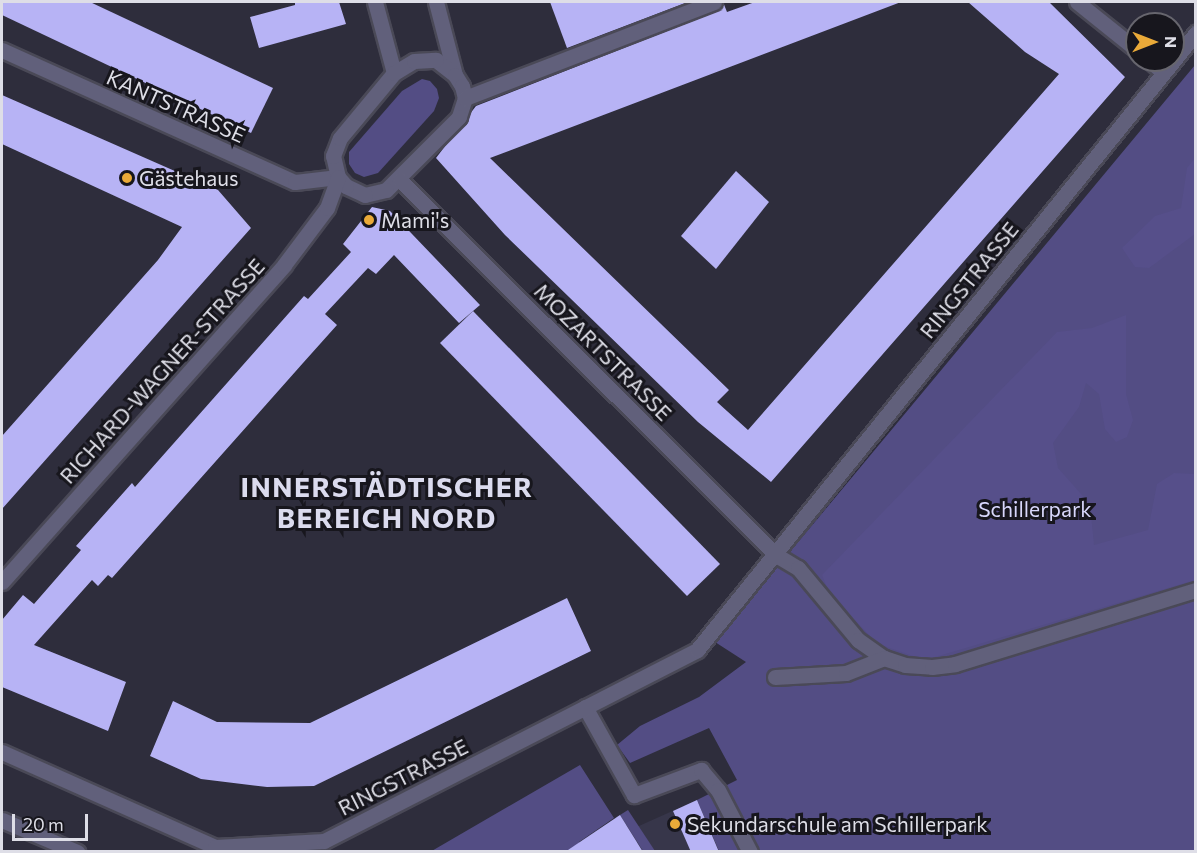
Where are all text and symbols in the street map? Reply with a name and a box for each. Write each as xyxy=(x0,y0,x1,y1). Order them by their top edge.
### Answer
north arrow xyxy=(1125,12,1185,72)
text: N xyxy=(1162,36,1181,48)
street label: KANTSTRASSE xyxy=(103,64,249,148)
place label: Gästehaus xyxy=(139,165,239,191)
marker: Gästehaus xyxy=(120,171,134,185)
place label: Mami's xyxy=(381,207,449,233)
marker: Mami's xyxy=(362,213,376,227)
street label: RINGSTRASSE xyxy=(914,217,1024,343)
street label: RICHARD-WAGNER-STRASSE xyxy=(54,254,270,488)
street label: MOZARTSTRASSE xyxy=(529,278,677,426)
district label: INNERSTÄDTISCHER BEREICH NORD xyxy=(241,470,533,533)
park label: Schillerpark xyxy=(978,496,1092,522)
street label: RINGSTRASSE xyxy=(334,733,472,821)
scale bar xyxy=(15,802,92,840)
place label: Sekundarschule am Schillerpark xyxy=(687,811,988,837)
text: 20 m xyxy=(23,813,64,835)
marker: Sekundarschule am Schillerpark xyxy=(668,817,682,831)

